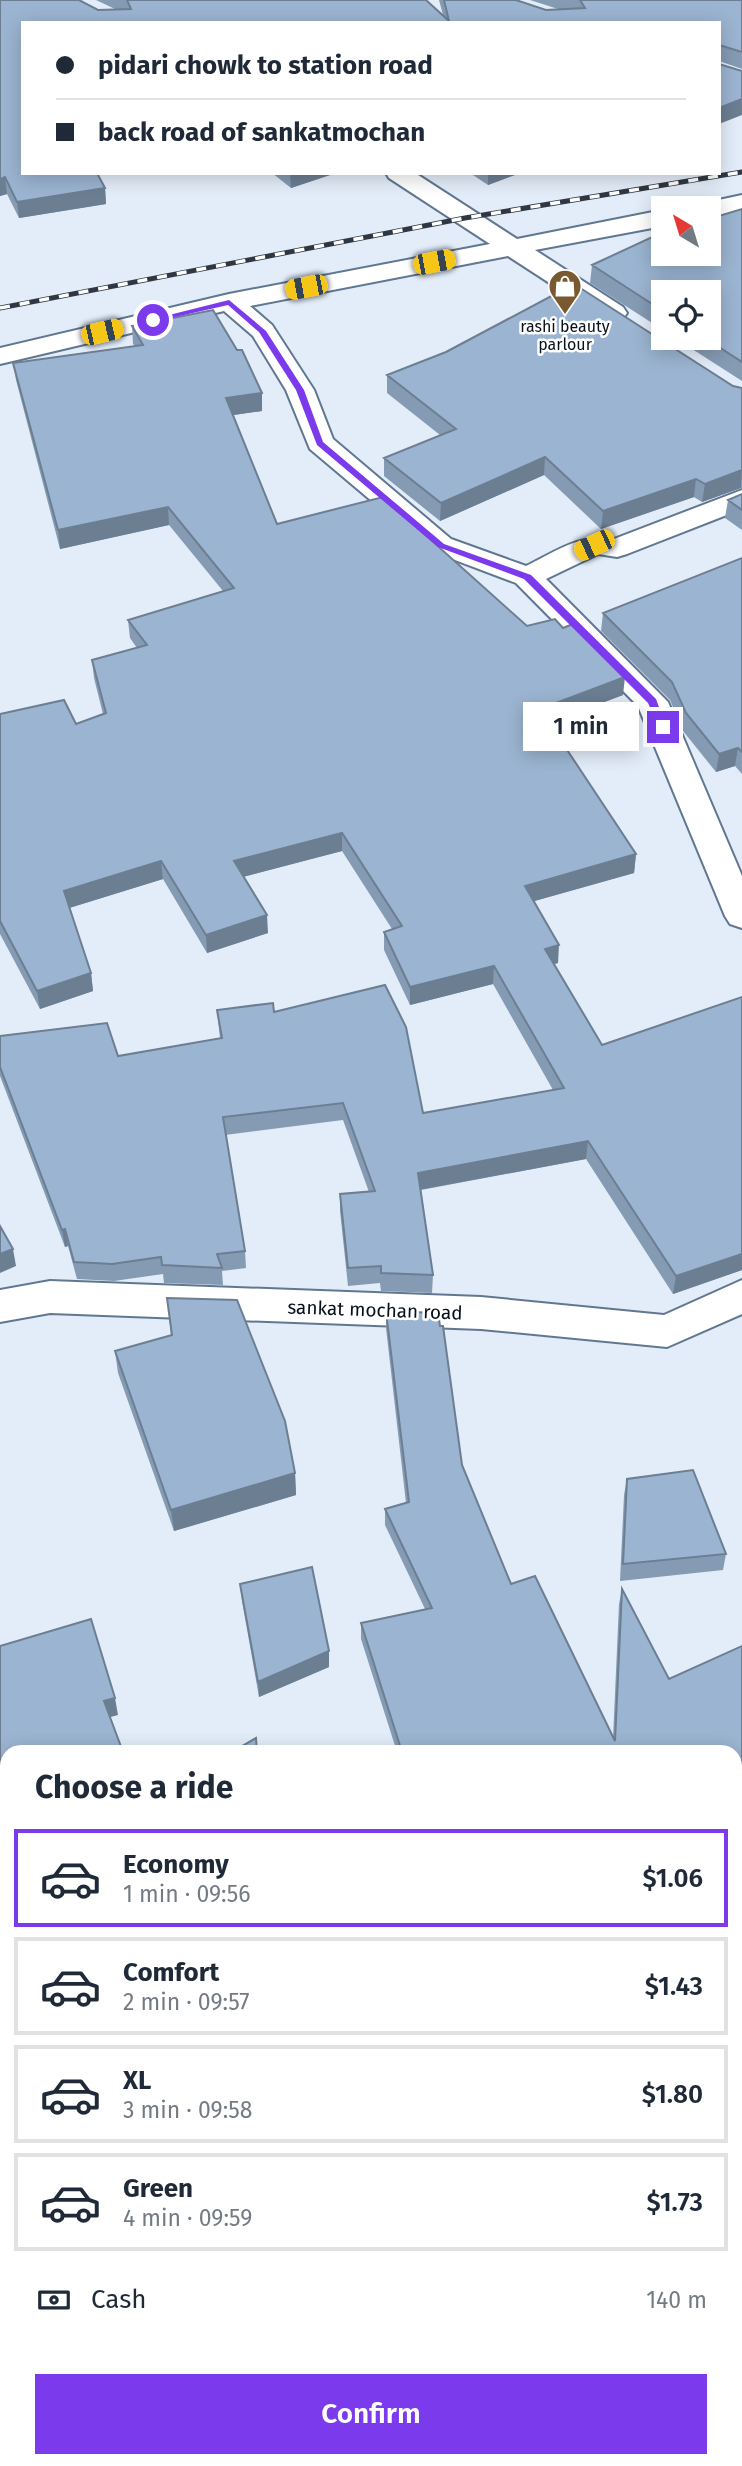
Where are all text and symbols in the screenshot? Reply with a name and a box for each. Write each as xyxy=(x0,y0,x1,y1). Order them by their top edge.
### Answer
text: pidari chowk to station road xyxy=(98,50,433,81)
text: back road of sankatmochan xyxy=(98,117,425,148)
north arrow xyxy=(651,196,721,266)
map controls xyxy=(651,196,721,350)
car xyxy=(412,248,457,276)
shop icon: rashi beauty parlour xyxy=(546,267,584,316)
car xyxy=(284,273,329,301)
button: locate xyxy=(651,280,721,350)
route start xyxy=(137,304,169,336)
car xyxy=(80,317,125,347)
place label: rashi beauty parlour xyxy=(520,317,610,354)
car xyxy=(571,527,618,563)
callout: 1 min xyxy=(523,702,638,752)
route end xyxy=(647,711,679,743)
text: 1 min xyxy=(553,712,609,740)
street label: sankat mochan road xyxy=(287,1295,463,1325)
text: Choose a ride xyxy=(35,1768,233,1806)
icon: car xyxy=(39,1847,102,1910)
text: Economy xyxy=(123,1849,229,1880)
text: $1.06 xyxy=(642,1863,703,1894)
text: 1 min · 09:56 xyxy=(123,1880,251,1908)
icon: car xyxy=(39,1955,102,2018)
text: Comfort xyxy=(123,1957,219,1988)
text: $1.43 xyxy=(645,1971,703,2002)
text: 2 min · 09:57 xyxy=(123,1988,249,2016)
icon: car xyxy=(39,2063,102,2126)
text: XL xyxy=(123,2065,151,2096)
text: $1.80 xyxy=(642,2079,703,2110)
text: 3 min · 09:58 xyxy=(123,2096,252,2124)
icon: car xyxy=(39,2171,102,2234)
text: Green xyxy=(123,2173,193,2204)
text: $1.73 xyxy=(646,2187,703,2218)
text: 4 min · 09:59 xyxy=(123,2204,252,2232)
icon: cash xyxy=(35,2281,73,2319)
text: Cash xyxy=(91,2284,147,2315)
text: 140 m xyxy=(646,2286,707,2314)
button: Confirm xyxy=(35,2374,707,2454)

